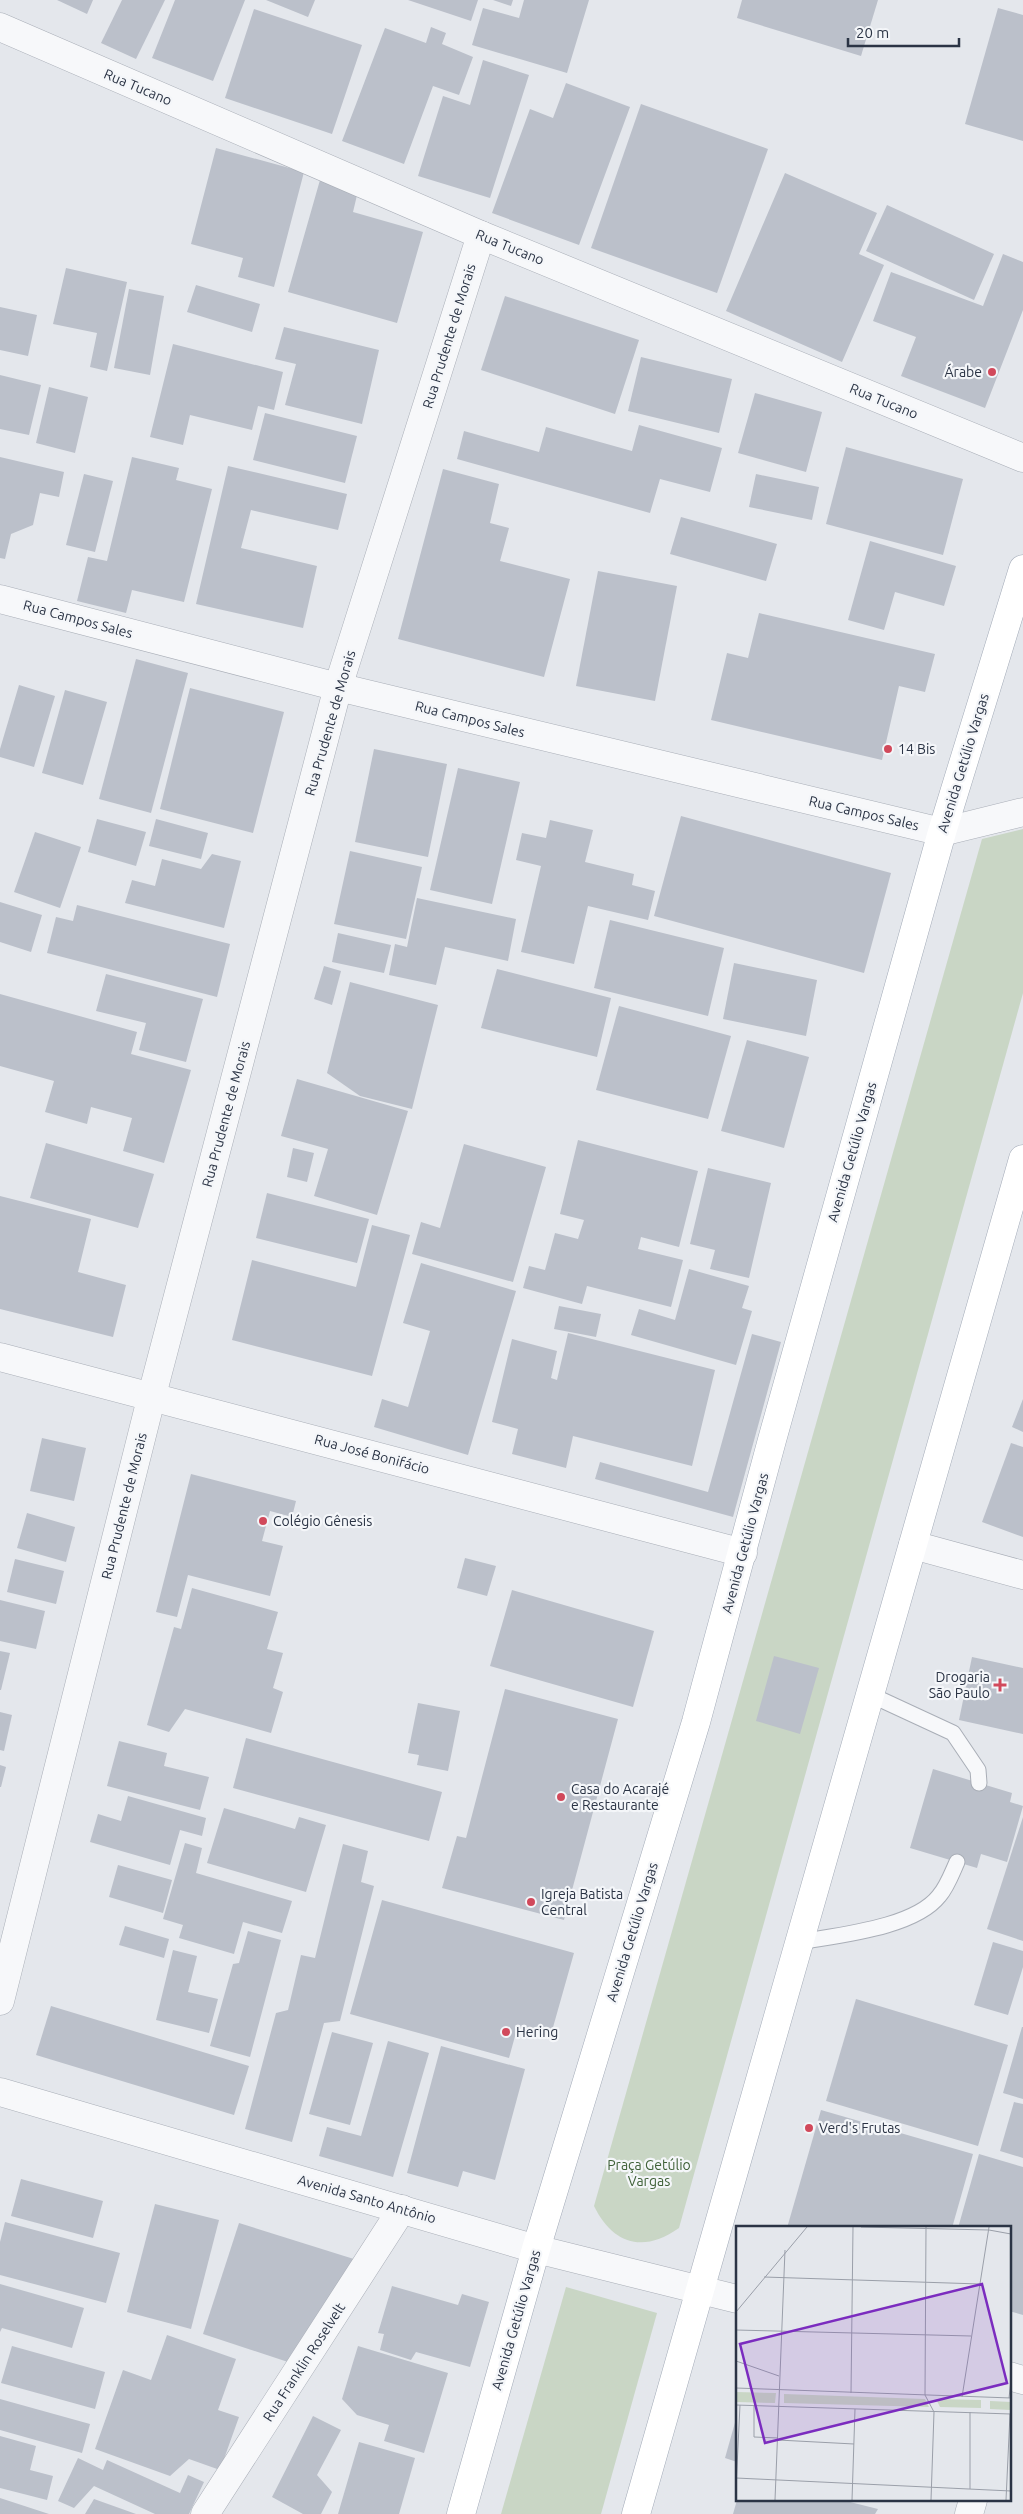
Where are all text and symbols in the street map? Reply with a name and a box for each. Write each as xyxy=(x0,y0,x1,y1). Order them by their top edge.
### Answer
scale bar xyxy=(848,15,959,47)
text: 20 m xyxy=(856,24,889,41)
street label: Rua Tucano xyxy=(102,65,174,109)
street label: Rua Tucano xyxy=(473,226,547,268)
street label: Rua Prudente de Morais xyxy=(419,262,479,410)
place label: Árabe xyxy=(944,363,982,380)
marker: Árabe xyxy=(986,366,998,378)
street label: Rua Tucano xyxy=(847,380,921,422)
street label: Rua Campos Sales xyxy=(22,597,134,641)
street label: Rua Prudente de Morais xyxy=(302,648,358,798)
street label: Avenida Getúlio Vargas xyxy=(934,691,992,835)
street label: Rua Campos Sales xyxy=(413,698,527,740)
place label: 14 Bis xyxy=(898,741,935,757)
marker: 14 Bis xyxy=(882,743,894,755)
street label: Rua Campos Sales xyxy=(807,793,921,833)
street label: Rua Prudente de Morais xyxy=(199,1039,253,1189)
street label: Avenida Getúlio Vargas xyxy=(824,1080,880,1224)
street label: Rua Prudente de Morais xyxy=(98,1431,150,1581)
street label: Rua José Bonifácio xyxy=(313,1431,431,1477)
street label: Avenida Getúlio Vargas xyxy=(719,1471,771,1615)
place label: Colégio Gênesis xyxy=(273,1513,372,1529)
marker: Colégio Gênesis xyxy=(257,1515,269,1527)
place label: Drogaria São Paulo xyxy=(929,1669,990,1701)
marker: Drogaria São Paulo xyxy=(994,1679,1006,1691)
place label: Casa do Acarajé e Restaurante xyxy=(571,1781,669,1813)
marker: Casa do Acarajé e Restaurante xyxy=(555,1791,567,1803)
street label: Avenida Getúlio Vargas xyxy=(603,1860,661,2004)
place label: Igreja Batista Central xyxy=(541,1886,623,1918)
marker: Igreja Batista Central xyxy=(525,1896,537,1908)
place label: Hering xyxy=(516,2024,558,2040)
marker: Hering xyxy=(500,2026,512,2038)
place label: Verd's Frutas xyxy=(819,2120,900,2136)
marker: Verd's Frutas xyxy=(803,2122,815,2134)
park label: Praça Getúlio Vargas xyxy=(607,2157,691,2189)
street label: Avenida Santo Antônio xyxy=(296,2172,438,2226)
inset map xyxy=(736,2226,1010,2502)
street label: Avenida Getúlio Vargas xyxy=(488,2248,544,2392)
street label: Rua Franklin Roselvelt xyxy=(260,2299,349,2424)

